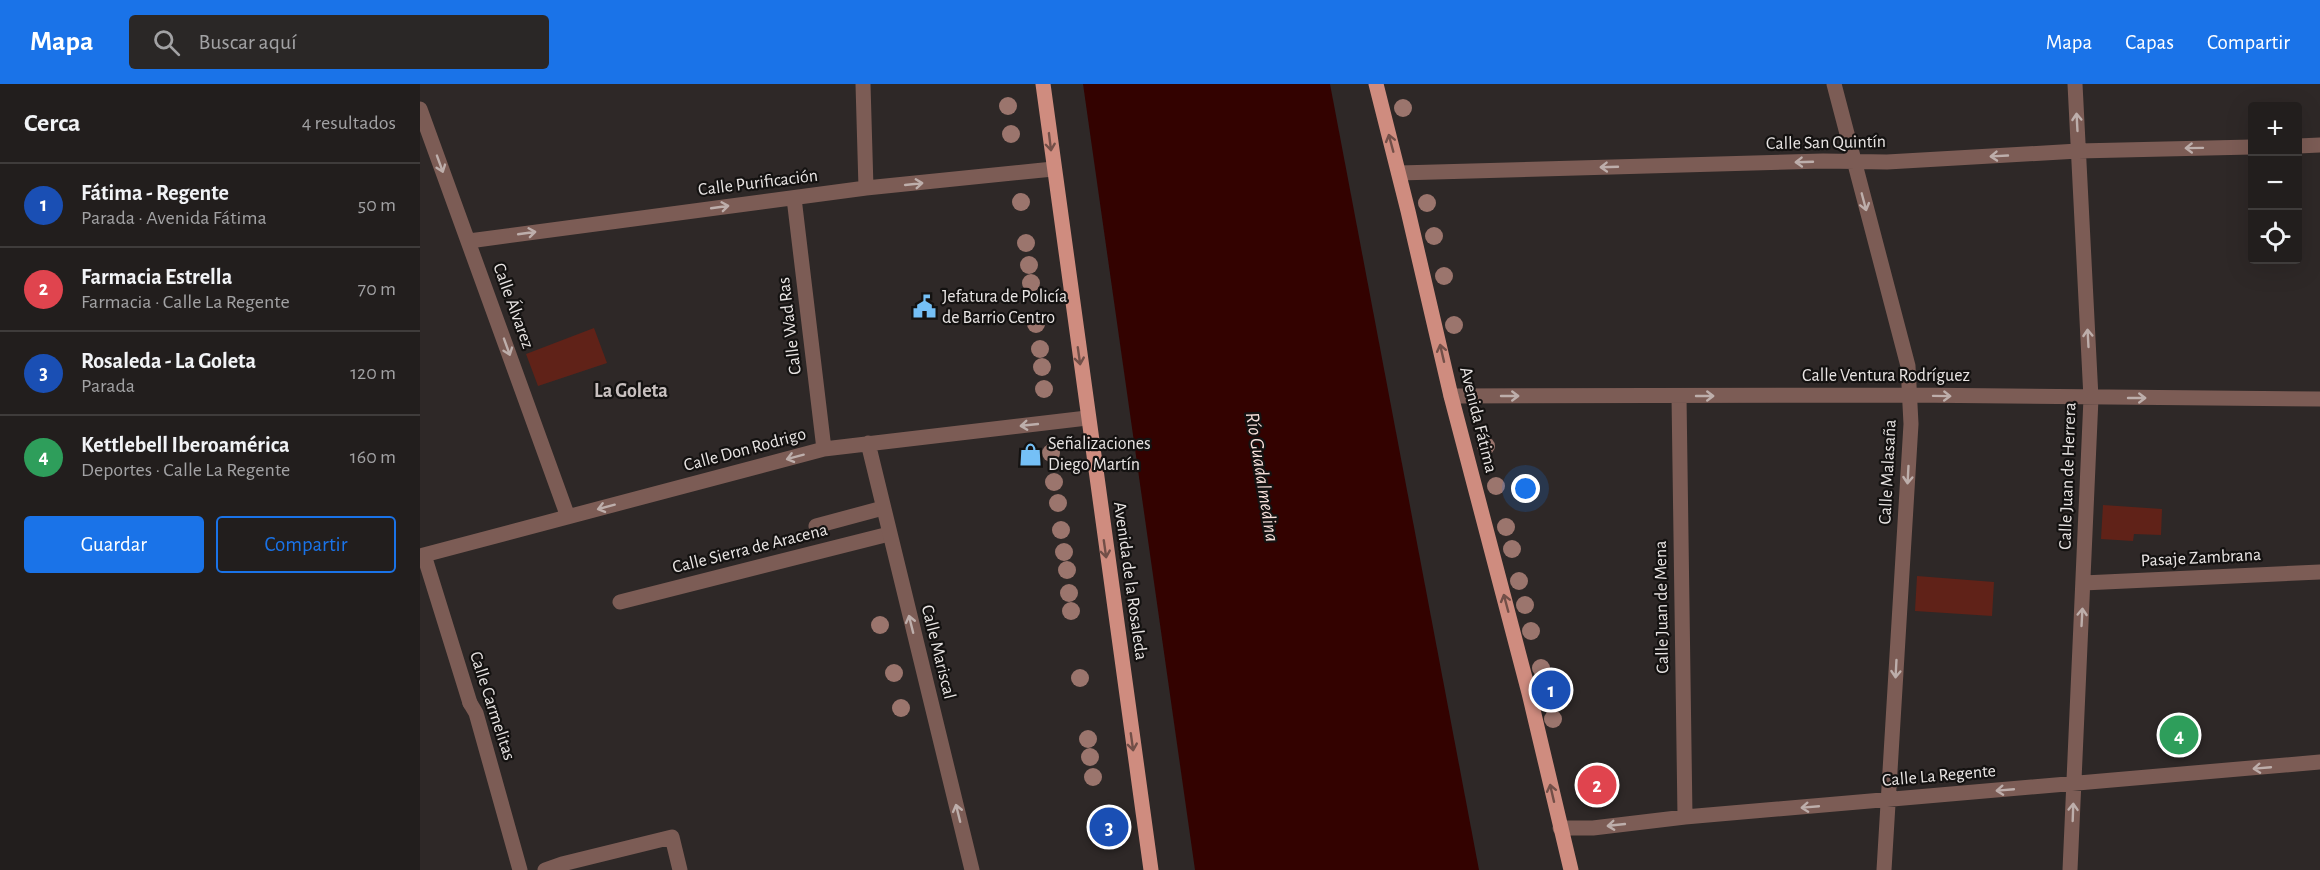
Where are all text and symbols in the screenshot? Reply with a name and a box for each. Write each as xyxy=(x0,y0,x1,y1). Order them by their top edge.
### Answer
search box xyxy=(129,15,549,69)
icon: search xyxy=(150,26,183,59)
text: Mapa xyxy=(30,28,93,56)
text: Buscar aquí xyxy=(198,31,297,53)
text: Mapa xyxy=(2046,32,2092,53)
text: Capas xyxy=(2125,32,2174,53)
text: Compartir xyxy=(2207,32,2290,53)
map controls xyxy=(2248,102,2302,264)
button: + xyxy=(2248,102,2302,156)
text: Cerca xyxy=(24,110,81,136)
text: 4 resultados xyxy=(302,113,396,133)
one-way arrow xyxy=(2071,113,2082,133)
one-way arrow xyxy=(1045,132,1056,151)
street label: Calle San Quintín xyxy=(1766,133,1886,153)
one-way arrow xyxy=(1385,134,1397,153)
one-way arrow xyxy=(2185,143,2205,154)
one-way arrow xyxy=(1990,150,2010,161)
one-way arrow xyxy=(436,154,447,173)
one-way arrow xyxy=(1795,156,1815,167)
button: − xyxy=(2248,156,2302,210)
one-way arrow xyxy=(1600,162,1620,173)
street label: Calle Purificación xyxy=(697,167,819,199)
one-way arrow xyxy=(903,178,923,189)
text: Fátima - Regente xyxy=(81,182,229,204)
one-way arrow xyxy=(1858,192,1870,211)
text: 1 xyxy=(40,195,47,215)
text: 50 m xyxy=(358,195,396,215)
one-way arrow xyxy=(710,202,730,213)
text: Parada · Avenida Fátima xyxy=(81,208,267,228)
button: locate xyxy=(2248,210,2302,264)
one-way arrow xyxy=(517,228,536,239)
street label: Calle Álvarez xyxy=(489,260,540,351)
text: Farmacia Estrella xyxy=(81,266,232,288)
street label: Calle Wad Ras xyxy=(775,276,805,376)
text: 2 xyxy=(39,279,48,299)
text: 70 m xyxy=(358,279,396,299)
place label: Jefatura de Policía de Barrio Centro xyxy=(942,288,1067,327)
text: Farmacia · Calle La Regente xyxy=(81,292,290,312)
public building icon: Jefatura de Policía de Barrio Centro xyxy=(911,294,937,320)
one-way arrow xyxy=(2082,329,2093,349)
one-way arrow xyxy=(503,337,514,356)
one-way arrow xyxy=(1435,344,1447,363)
one-way arrow xyxy=(1073,346,1084,366)
text: Rosaleda - La Goleta xyxy=(81,350,256,372)
text: 3 xyxy=(39,363,48,383)
text: 120 m xyxy=(350,363,396,383)
street label: Avenida Fátima xyxy=(1456,365,1500,475)
street label: Calle Ventura Rodríguez xyxy=(1802,367,1970,385)
text: Parada xyxy=(81,376,135,396)
district label: La Goleta xyxy=(594,381,668,401)
one-way arrow xyxy=(1499,390,1519,402)
one-way arrow xyxy=(1694,390,1714,402)
one-way arrow xyxy=(1931,390,1951,402)
one-way arrow xyxy=(2126,392,2146,404)
street label: Calle Juan de Herrera xyxy=(2056,402,2080,550)
water label: Río Guadalmedina xyxy=(1242,411,1282,543)
street label: Calle Malasaña xyxy=(1876,419,1900,525)
one-way arrow xyxy=(1020,420,1040,431)
street label: Calle Don Rodrigo xyxy=(682,425,808,475)
text: Kettlebell Iberoamérica xyxy=(81,434,290,456)
place label: Señalizaciones Diego Martín xyxy=(1048,435,1151,474)
shop icon: Señalizaciones Diego Martín xyxy=(1017,441,1043,467)
text: 4 xyxy=(38,447,49,467)
text: 160 m xyxy=(350,447,396,467)
one-way arrow xyxy=(785,452,804,463)
text: Deportes · Calle La Regente xyxy=(81,460,290,480)
one-way arrow xyxy=(1903,464,1914,484)
your location xyxy=(1511,474,1540,503)
street label: Avenida de la Rosaleda xyxy=(1110,501,1150,661)
one-way arrow xyxy=(597,502,616,514)
button: Guardar xyxy=(24,516,204,573)
button: Compartir xyxy=(216,516,396,573)
street label: Calle Sierra de Aracena xyxy=(671,521,829,577)
one-way arrow xyxy=(1100,539,1111,559)
street label: Calle Juan de Mena xyxy=(1652,540,1672,674)
street label: Pasaje Zambrana xyxy=(2140,546,2262,570)
one-way arrow xyxy=(1499,594,1511,613)
street label: Calle Mariscal xyxy=(918,603,958,701)
one-way arrow xyxy=(2076,607,2087,627)
one-way arrow xyxy=(905,615,916,634)
street label: Calle Carmelitas xyxy=(466,649,518,763)
one-way arrow xyxy=(1891,659,1902,679)
pin: 1 xyxy=(1532,668,1570,712)
pin: 4 xyxy=(2160,712,2198,758)
one-way arrow xyxy=(1127,732,1138,752)
pin: 2 xyxy=(1578,762,1616,808)
street label: Calle La Regente xyxy=(1881,762,1997,790)
one-way arrow xyxy=(2252,762,2272,773)
one-way arrow xyxy=(1546,783,1557,803)
one-way arrow xyxy=(1995,785,2015,796)
one-way arrow xyxy=(1801,801,1821,812)
one-way arrow xyxy=(2067,802,2078,822)
one-way arrow xyxy=(951,804,963,823)
pin: 3 xyxy=(1090,804,1128,850)
one-way arrow xyxy=(1607,820,1627,831)

